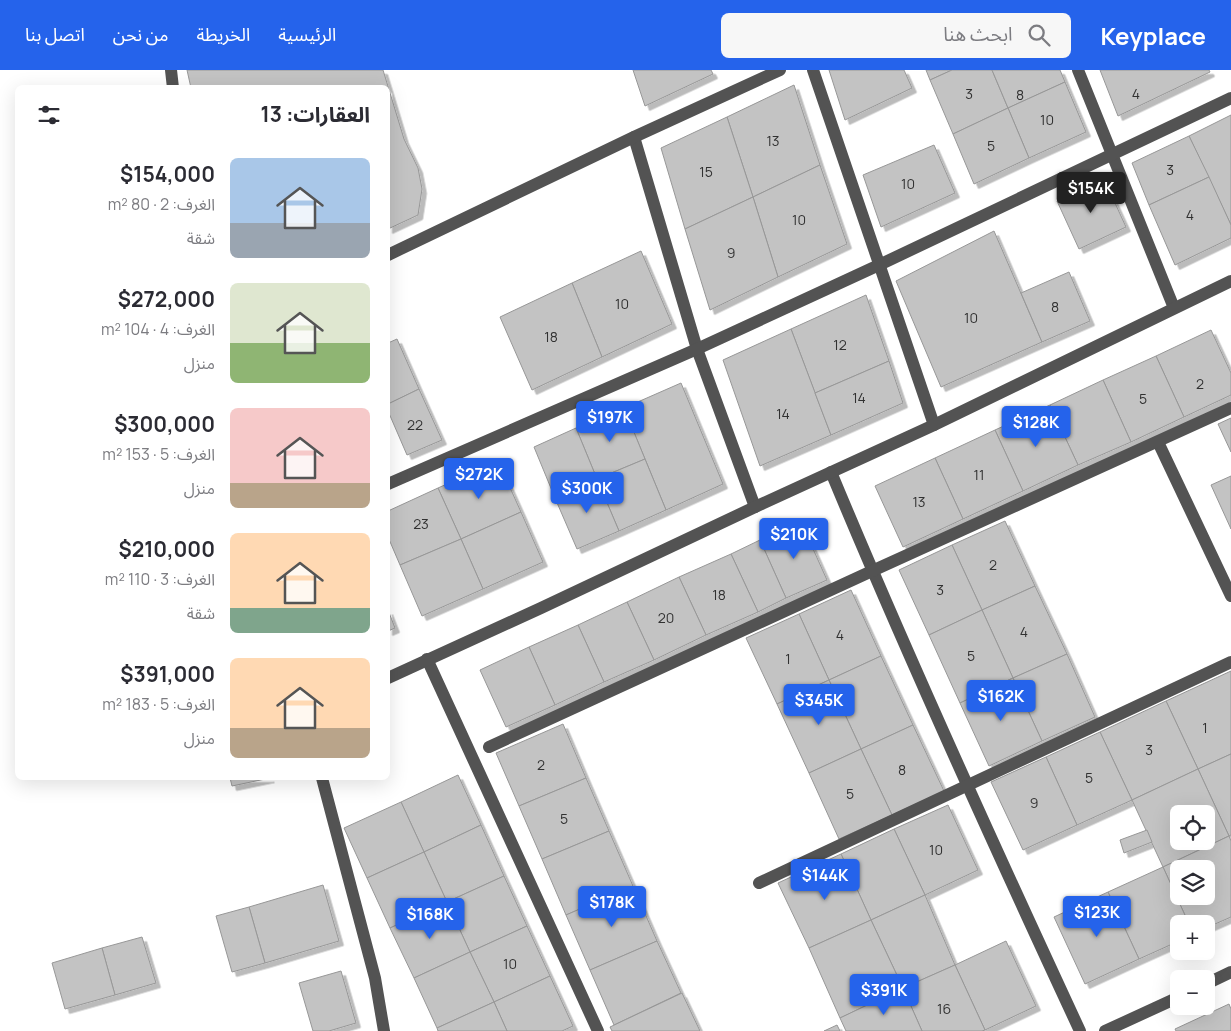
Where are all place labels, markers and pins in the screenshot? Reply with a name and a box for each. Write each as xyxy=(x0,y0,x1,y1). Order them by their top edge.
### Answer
pin: $154K xyxy=(1056,172,1126,214)
pin: $197K xyxy=(575,400,645,443)
pin: $128K xyxy=(1001,406,1071,448)
pin: $272K xyxy=(444,458,514,500)
pin: $300K xyxy=(552,472,622,514)
pin: $210K xyxy=(759,518,829,560)
pin: $162K xyxy=(966,680,1036,722)
pin: $345K xyxy=(784,684,854,726)
pin: $144K xyxy=(790,858,860,901)
pin: $178K xyxy=(577,886,647,928)
pin: $123K xyxy=(1062,896,1132,938)
pin: $168K xyxy=(395,898,465,940)
pin: $391K xyxy=(849,974,919,1016)

